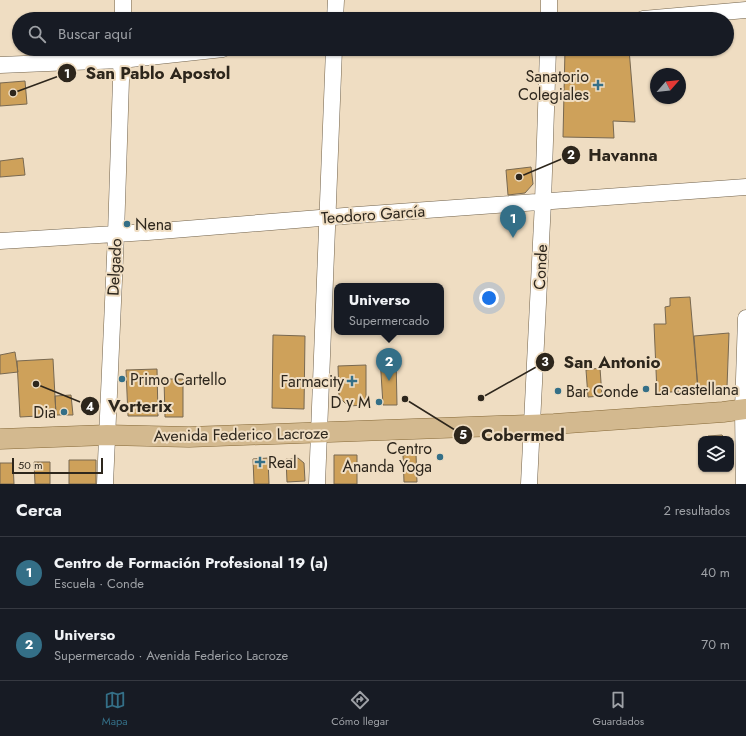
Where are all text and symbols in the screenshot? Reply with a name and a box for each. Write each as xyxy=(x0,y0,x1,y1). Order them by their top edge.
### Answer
search box xyxy=(12,12,734,56)
icon: search xyxy=(26,23,48,45)
text: Buscar aquí xyxy=(58,23,132,45)
callout: San Pablo Apostol xyxy=(57,59,238,88)
text: San Pablo Apostol xyxy=(86,61,230,85)
text: 1 xyxy=(64,65,70,83)
place label: Sanatorio Colegiales xyxy=(518,65,589,106)
north arrow xyxy=(650,68,686,104)
marker: Sanatorio Colegiales xyxy=(592,79,604,91)
callout: Havanna xyxy=(561,141,666,170)
text: Havanna xyxy=(588,143,658,167)
text: 2 xyxy=(567,146,575,164)
street label: Teodoro García xyxy=(320,199,426,230)
pin: 1 xyxy=(500,205,526,238)
place label: Nena xyxy=(135,213,172,236)
marker: Nena xyxy=(122,219,132,229)
street label: Delgado xyxy=(102,237,128,296)
street label: Conde xyxy=(528,244,553,290)
popup xyxy=(334,283,444,335)
your location xyxy=(479,288,499,308)
text: Universo xyxy=(349,289,410,311)
text: Supermercado xyxy=(349,311,429,330)
pin: 2 xyxy=(376,348,402,381)
callout: San Antonio xyxy=(535,348,668,377)
text: San Antonio xyxy=(564,350,660,374)
text: 3 xyxy=(541,353,549,371)
place label: Primo Cartello xyxy=(130,368,227,391)
place label: Farmacity xyxy=(280,370,345,393)
marker: Primo Cartello xyxy=(117,374,127,384)
marker: Farmacity xyxy=(347,376,357,386)
place label: La castellana xyxy=(654,378,739,401)
place label: Bar Conde xyxy=(566,380,638,403)
marker: La castellana xyxy=(641,384,651,394)
marker: Bar Conde xyxy=(553,386,563,396)
place label: D y M xyxy=(331,391,371,414)
callout: Vorterix xyxy=(80,392,180,421)
text: Vorterix xyxy=(107,394,173,418)
marker: D y M xyxy=(374,397,384,407)
text: 4 xyxy=(86,398,94,416)
place label: Dia xyxy=(33,401,56,424)
marker: Dia xyxy=(59,407,69,417)
street label: Avenida Federico Lacroze xyxy=(154,421,328,448)
callout: Cobermed xyxy=(453,421,572,450)
text: Cobermed xyxy=(481,423,565,447)
text: 5 xyxy=(459,426,467,444)
map controls xyxy=(698,436,734,472)
button: layers xyxy=(698,436,734,472)
place label: Centro Ananda Yoga xyxy=(342,437,432,478)
place label: Real xyxy=(268,451,297,474)
marker: Centro Ananda Yoga xyxy=(435,452,445,462)
scale bar xyxy=(12,456,103,475)
text: 50 m xyxy=(18,457,43,473)
marker: Real xyxy=(255,457,265,467)
text: Cerca xyxy=(16,498,62,522)
text: 2 resultados xyxy=(664,501,730,520)
text: Centro de Formación Profesional 19 (a) xyxy=(54,552,328,574)
text: 1 xyxy=(26,563,32,582)
text: 40 m xyxy=(701,563,730,582)
text: Escuela · Conde xyxy=(54,574,144,593)
text: Universo xyxy=(54,624,115,646)
text: 2 xyxy=(25,635,33,654)
text: 70 m xyxy=(701,635,730,654)
text: Supermercado · Avenida Federico Lacroze xyxy=(54,646,288,665)
tab: Mapa xyxy=(102,689,128,729)
tab: Cómo llegar xyxy=(331,689,389,729)
tab: Guardados xyxy=(592,689,644,729)

